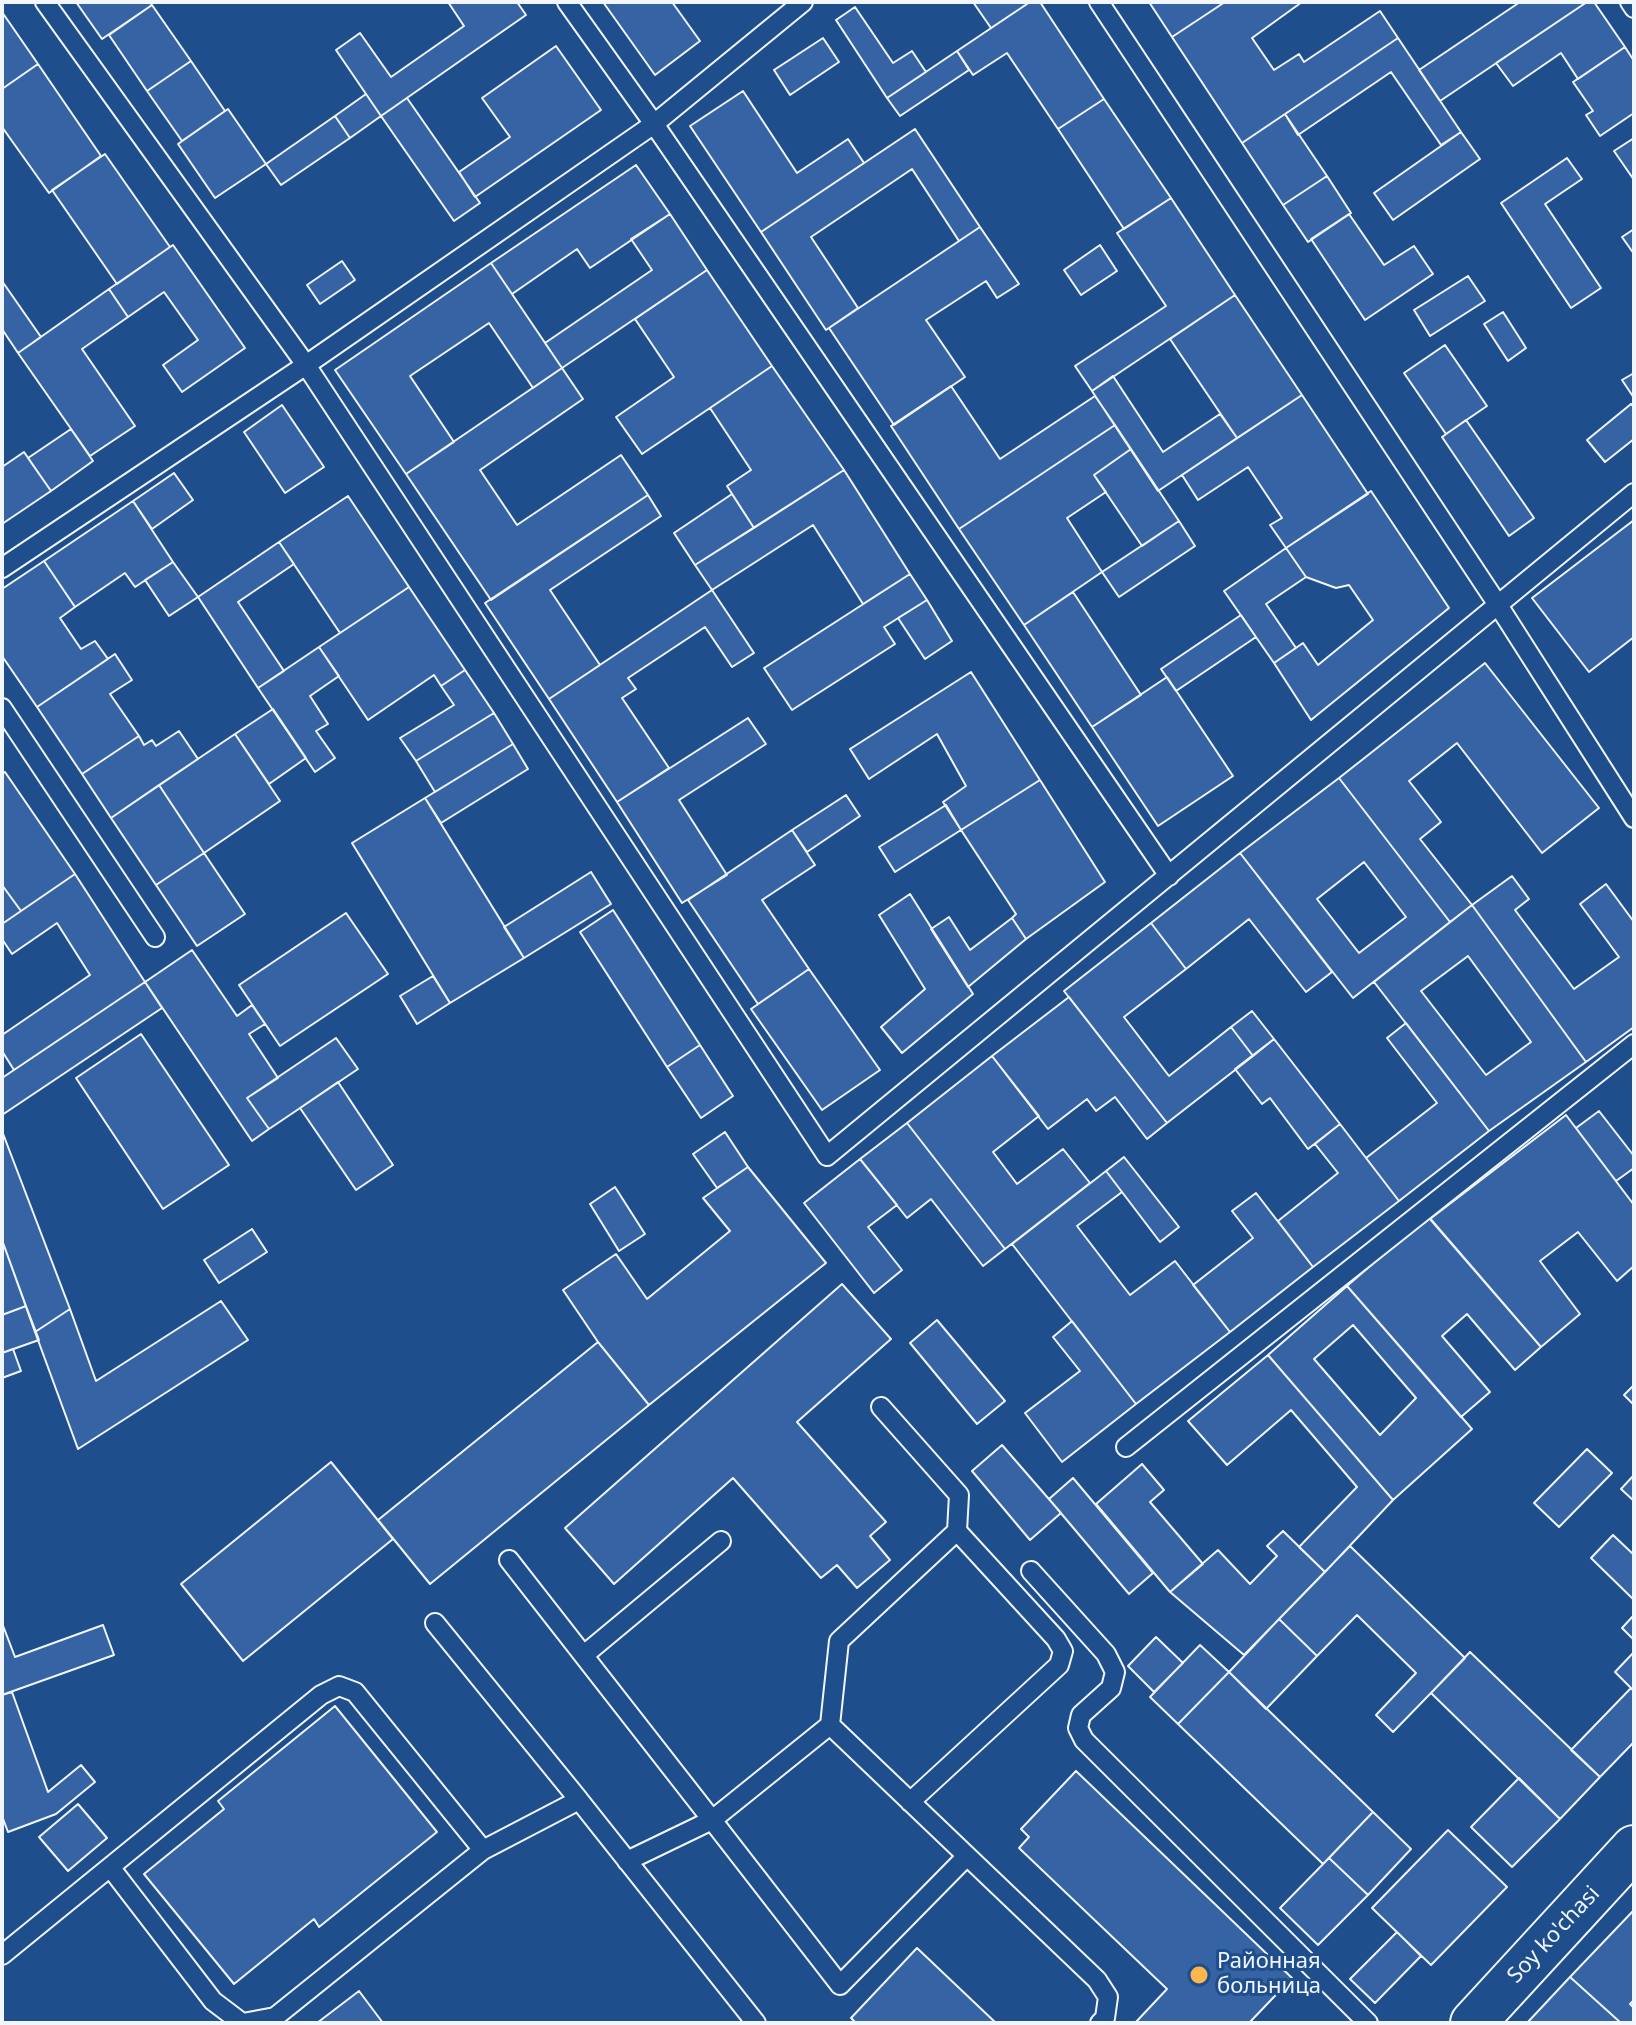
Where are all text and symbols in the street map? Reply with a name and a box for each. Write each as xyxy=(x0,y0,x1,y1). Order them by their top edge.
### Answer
street label: Soy ko'chasi xyxy=(1502,1881,1606,1989)
place label: Районная больница xyxy=(1217,1949,1321,2000)
marker: Районная больница xyxy=(1188,1964,1210,1986)

